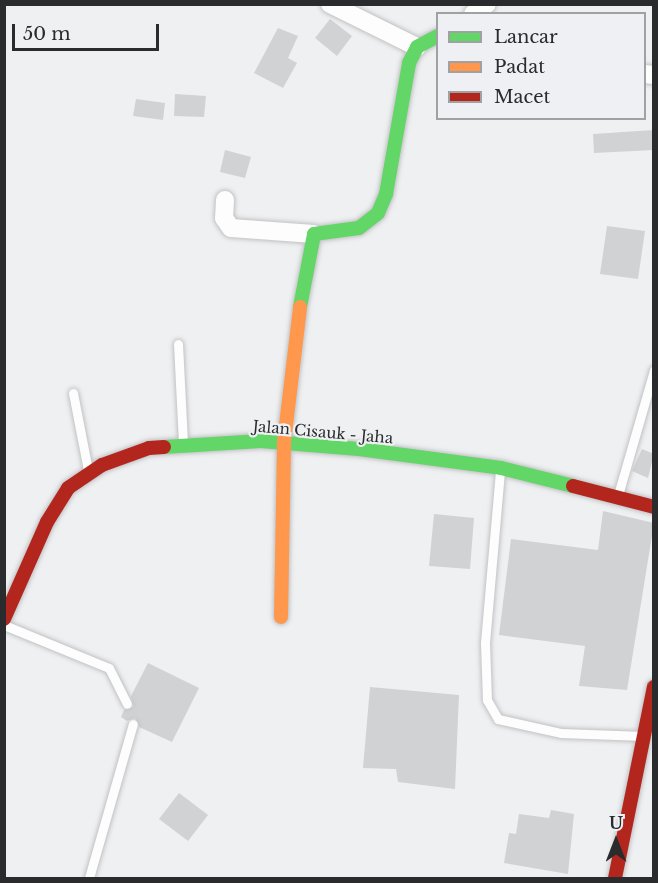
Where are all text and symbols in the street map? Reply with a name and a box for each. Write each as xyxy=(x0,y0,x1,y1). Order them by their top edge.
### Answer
scale bar xyxy=(15,12,162,50)
legend xyxy=(436,12,646,120)
text: 50 m xyxy=(23,23,71,45)
text: Lancar xyxy=(494,26,558,48)
text: Padat xyxy=(494,56,545,78)
text: Macet xyxy=(494,86,550,108)
street label: Jalan Cisauk - Jaha xyxy=(252,417,394,447)
north arrow xyxy=(586,811,646,871)
text: U xyxy=(609,813,623,833)

